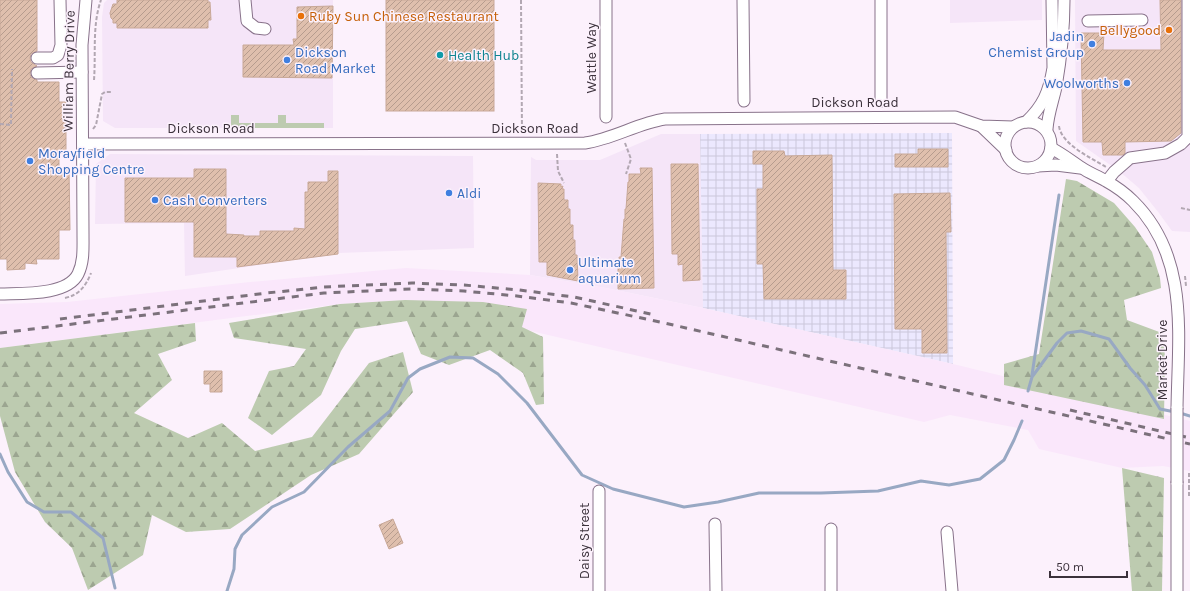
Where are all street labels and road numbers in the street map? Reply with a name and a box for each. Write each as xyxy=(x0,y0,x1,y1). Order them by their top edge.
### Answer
street label: William Berry Drive xyxy=(59,10,79,132)
street label: Wattle Way xyxy=(583,22,600,94)
street label: Dickson Road xyxy=(811,94,899,111)
street label: Dickson Road xyxy=(167,120,255,137)
street label: Dickson Road xyxy=(491,120,579,137)
street label: Market Drive xyxy=(1154,320,1171,401)
street label: Daisy Street xyxy=(576,503,593,579)

